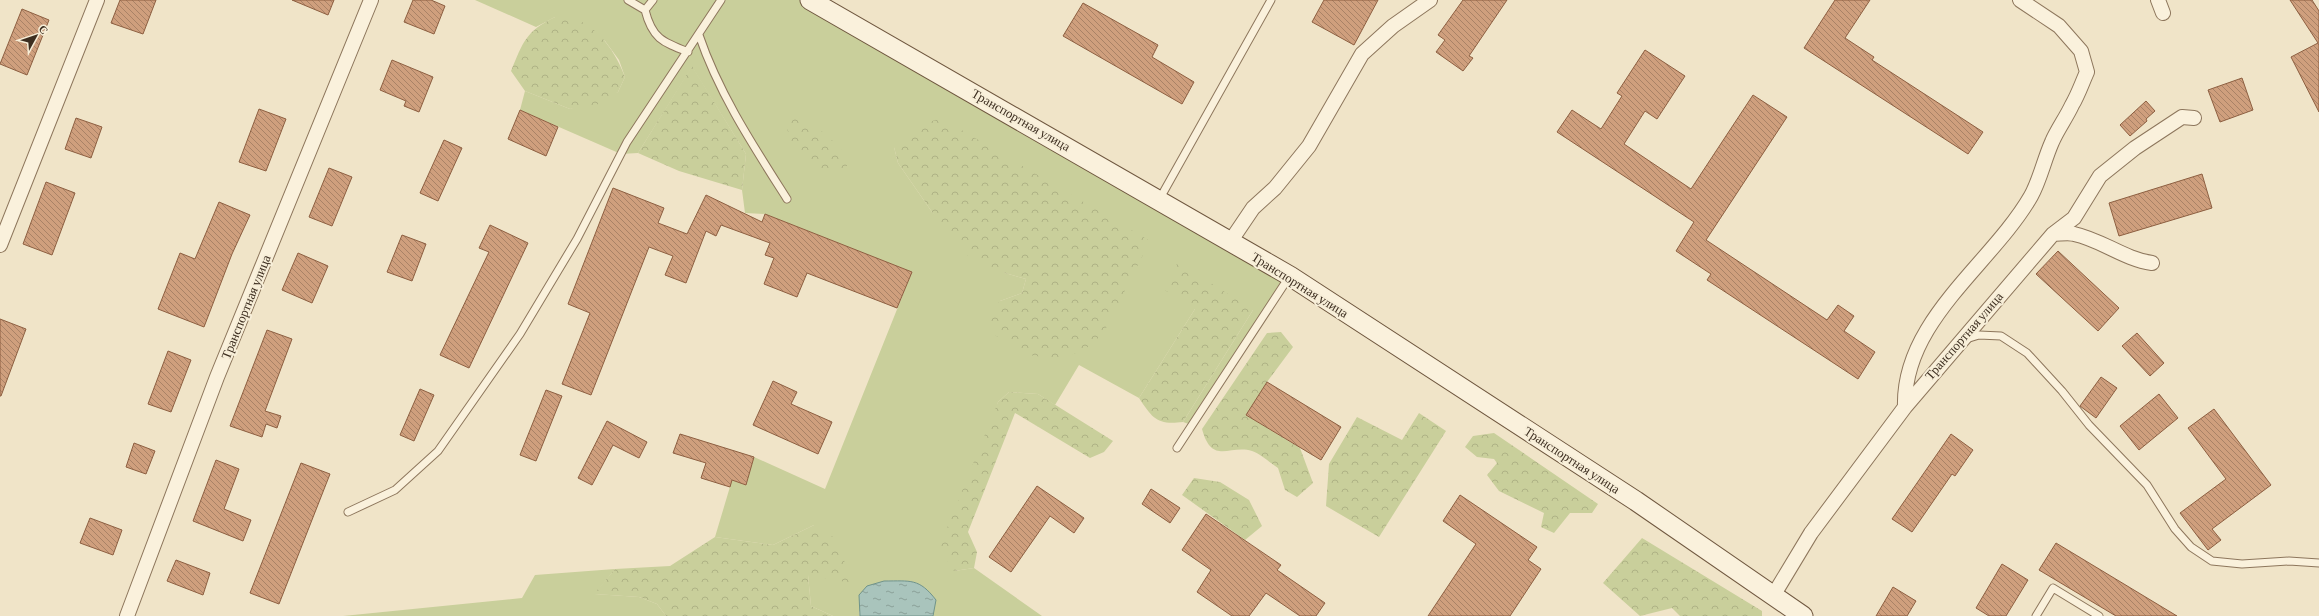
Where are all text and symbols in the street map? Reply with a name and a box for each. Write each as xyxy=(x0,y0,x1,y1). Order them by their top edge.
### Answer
north arrow xyxy=(16,16,56,56)
text: С xyxy=(37,23,51,37)
street label: Транспортная улица xyxy=(969,86,1073,154)
street label: Транспортная улица xyxy=(1249,249,1351,321)
street label: Транспортная улица xyxy=(218,252,274,361)
street label: Транспортная улица xyxy=(1922,289,2006,383)
street label: Транспортная улица xyxy=(1521,423,1623,497)

